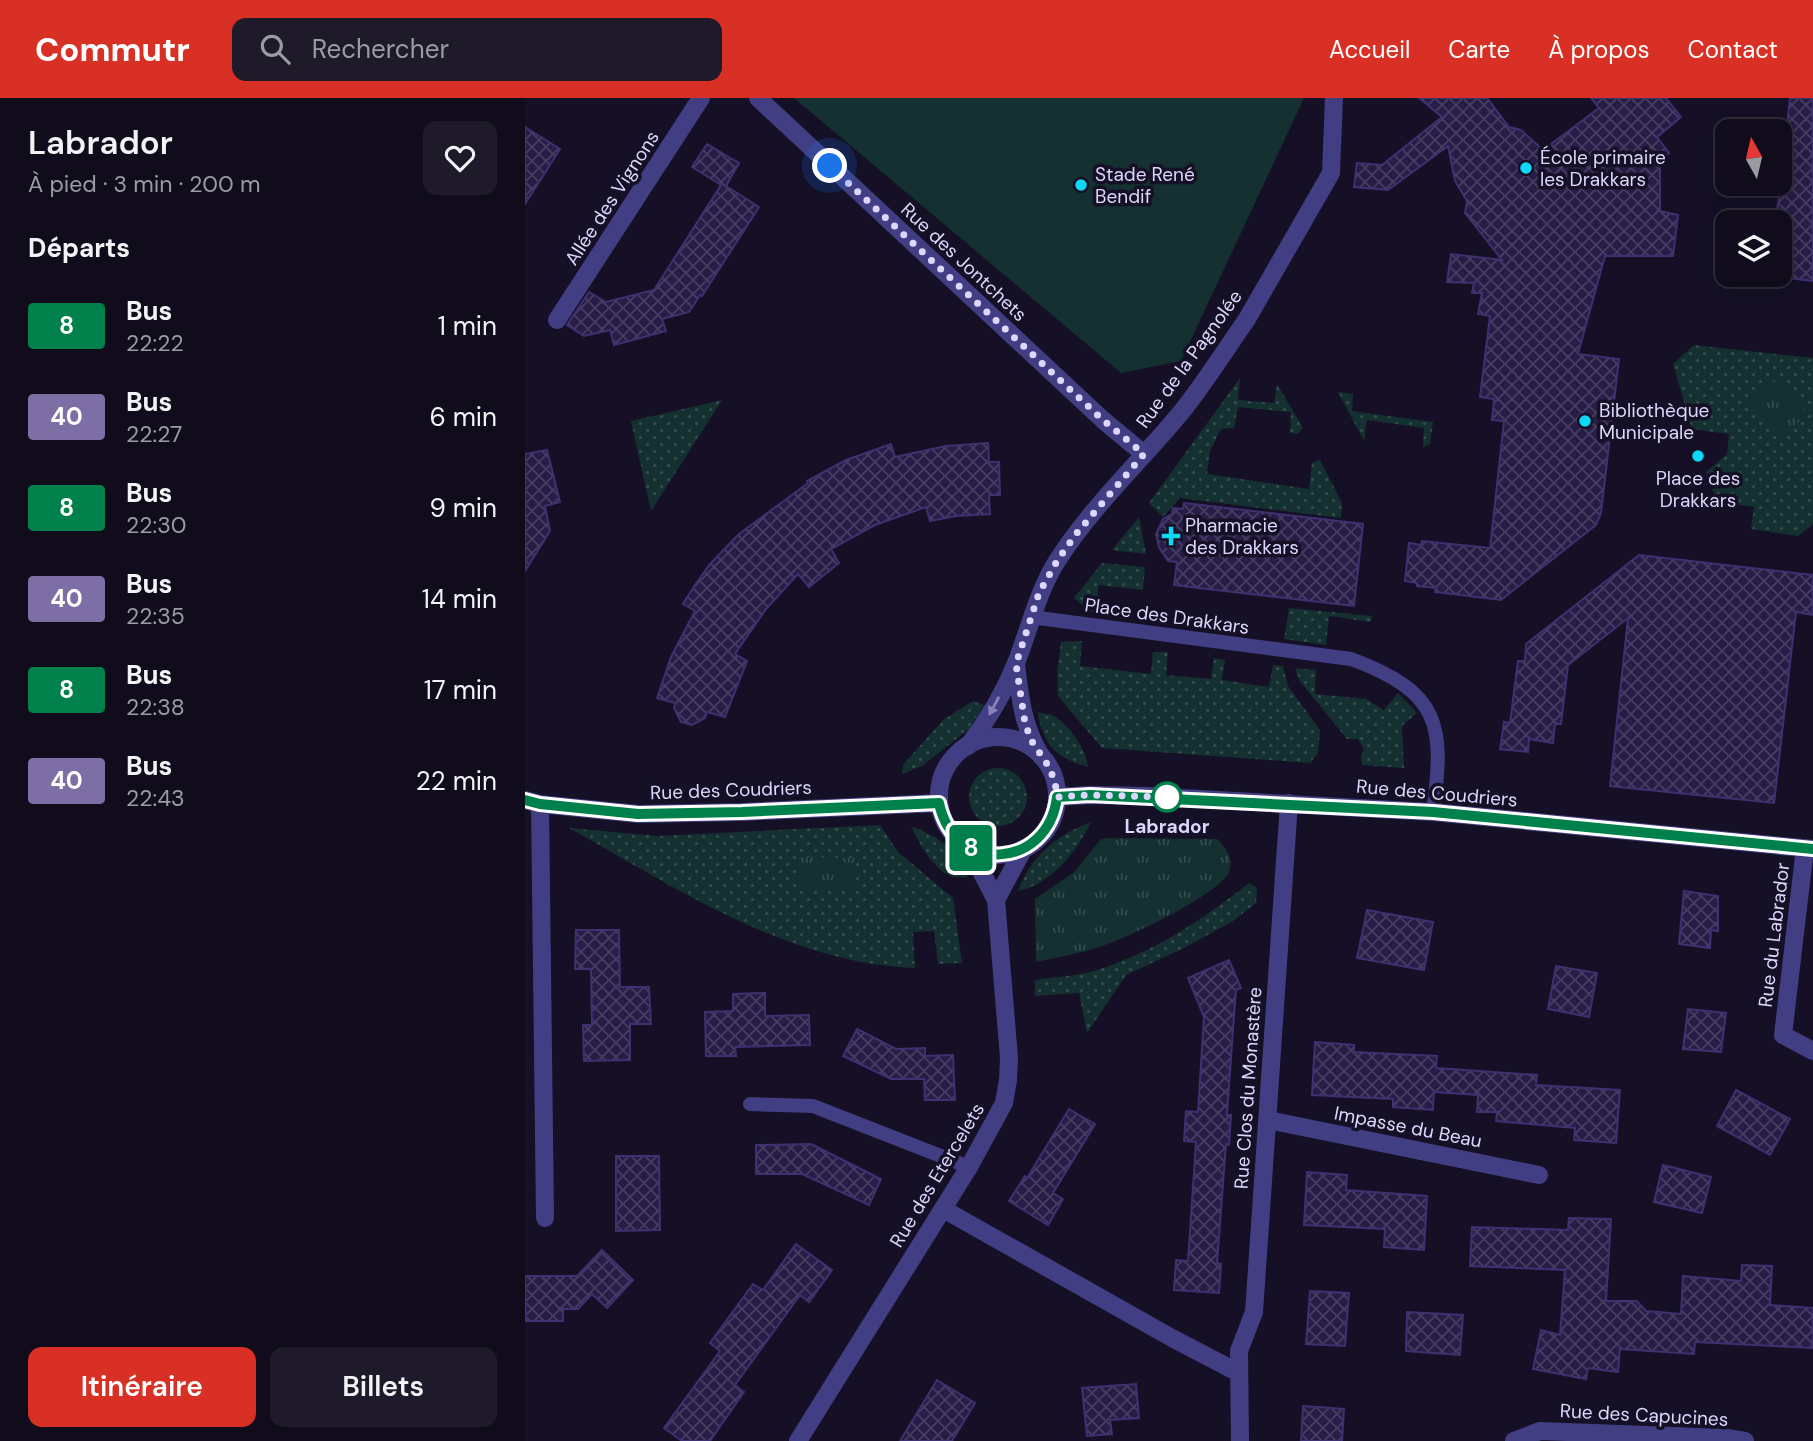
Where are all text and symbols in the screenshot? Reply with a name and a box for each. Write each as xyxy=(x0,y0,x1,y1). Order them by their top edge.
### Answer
search box xyxy=(232,18,722,81)
text: Commutr xyxy=(35,28,190,71)
icon: search xyxy=(256,30,294,68)
text: Rechercher xyxy=(312,32,449,66)
text: Accueil xyxy=(1329,34,1410,65)
text: Carte xyxy=(1448,34,1510,65)
text: À propos xyxy=(1548,34,1650,65)
text: Contact xyxy=(1688,34,1778,65)
north arrow xyxy=(1715,119,1792,196)
map controls xyxy=(1715,119,1792,287)
text: Labrador xyxy=(28,121,173,164)
button: heart xyxy=(423,121,497,195)
street label: Allée des Vignons xyxy=(559,126,665,270)
place label: École primaire les Drakkars xyxy=(1540,145,1666,192)
your location xyxy=(812,148,847,183)
marker: École primaire les Drakkars xyxy=(1518,160,1534,176)
place label: Stade René Bendif xyxy=(1095,162,1195,209)
text: À pied · 3 min · 200 m xyxy=(28,169,260,199)
marker: Stade René Bendif xyxy=(1073,177,1089,193)
street label: Rue des Jontchets xyxy=(896,197,1032,327)
button: layers xyxy=(1715,210,1792,287)
text: Départs xyxy=(28,231,130,265)
street label: Rue de la Pagnolée xyxy=(1130,285,1248,433)
text: Bus xyxy=(126,294,172,328)
text: 1 min xyxy=(438,309,497,343)
text: 8 xyxy=(59,310,74,341)
text: 22:22 xyxy=(126,328,184,358)
text: Bus xyxy=(126,385,172,419)
place label: Bibliothèque Municipale xyxy=(1599,398,1709,445)
text: 6 min xyxy=(429,400,497,434)
text: 40 xyxy=(50,401,83,432)
marker: Bibliothèque Municipale xyxy=(1577,413,1593,429)
text: 22:27 xyxy=(126,419,182,449)
marker: Place des Drakkars xyxy=(1690,448,1706,464)
place label: Place des Drakkars xyxy=(1656,466,1740,513)
text: Bus xyxy=(126,476,172,510)
text: 9 min xyxy=(429,491,497,525)
text: 8 xyxy=(59,492,74,523)
text: 22:30 xyxy=(126,510,186,540)
place label: Pharmacie des Drakkars xyxy=(1185,513,1299,560)
marker: Pharmacie des Drakkars xyxy=(1163,528,1179,544)
text: Bus xyxy=(126,567,172,601)
text: 14 min xyxy=(422,582,497,616)
text: 40 xyxy=(50,583,83,614)
street label: Place des Drakkars xyxy=(1083,592,1251,640)
text: 22:35 xyxy=(126,601,185,631)
text: Bus xyxy=(126,658,172,692)
text: 17 min xyxy=(424,673,497,707)
text: 8 xyxy=(59,674,74,705)
text: 22:38 xyxy=(126,692,185,722)
one-way arrow xyxy=(988,697,1000,716)
text: Bus xyxy=(126,749,172,783)
text: 22 min xyxy=(416,764,497,798)
text: 40 xyxy=(50,765,83,796)
street label: Rue des Coudriers xyxy=(1355,773,1519,813)
street label: Rue des Coudriers xyxy=(650,775,812,805)
marker: Labrador xyxy=(1152,782,1182,812)
text: 22:43 xyxy=(126,783,185,813)
place label: Labrador xyxy=(1125,814,1210,839)
line badge: 8 xyxy=(948,825,994,871)
text: 8 xyxy=(963,832,979,863)
street label: Rue du Labrador xyxy=(1753,861,1795,1009)
street label: Rue Clos du Monastère xyxy=(1228,986,1268,1190)
street label: Rue des Etercelets xyxy=(884,1098,990,1252)
street label: Impasse du Beau xyxy=(1332,1100,1484,1154)
button: Itinéraire xyxy=(28,1347,256,1427)
button: Billets xyxy=(270,1347,497,1427)
street label: Rue des Capucines xyxy=(1559,1398,1729,1432)

